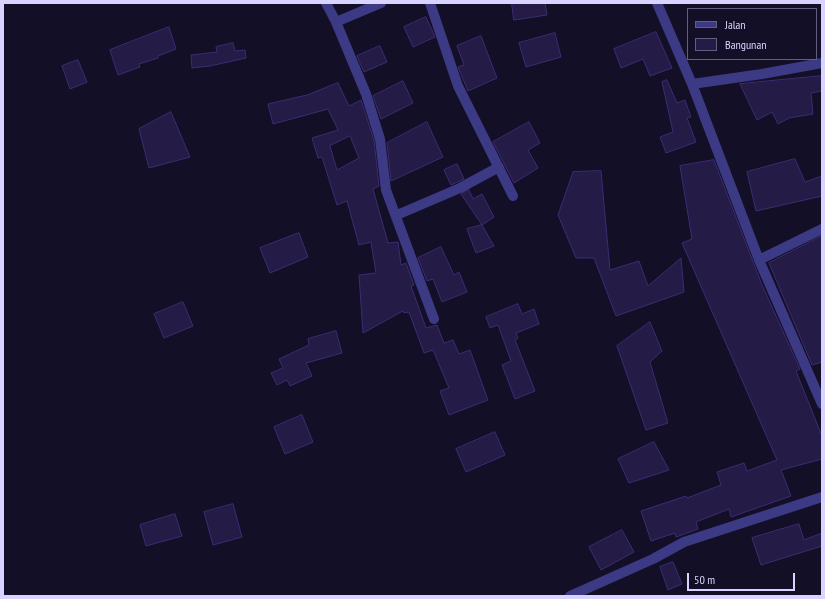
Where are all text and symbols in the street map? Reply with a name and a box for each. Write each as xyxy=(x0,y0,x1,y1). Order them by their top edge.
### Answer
legend xyxy=(687,8,817,60)
text: Jalan xyxy=(725,17,746,32)
text: Bangunan xyxy=(725,37,766,52)
scale bar xyxy=(689,565,797,591)
text: 50 m xyxy=(694,572,715,587)

